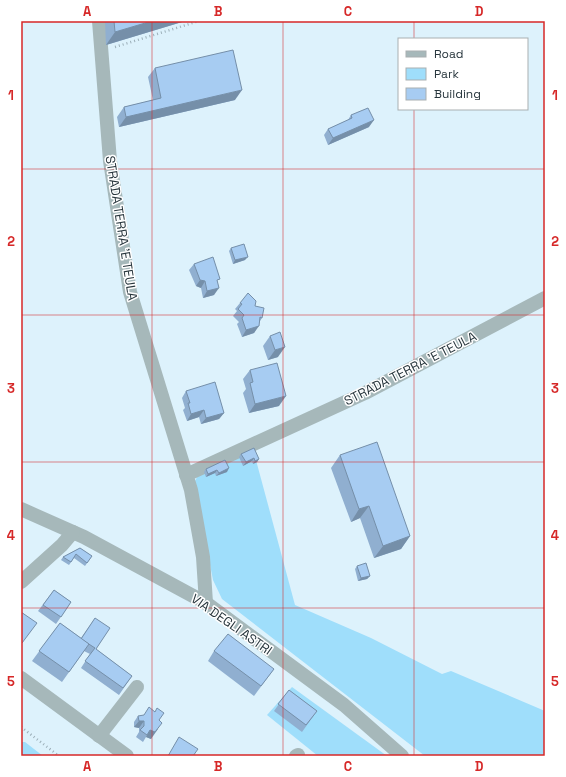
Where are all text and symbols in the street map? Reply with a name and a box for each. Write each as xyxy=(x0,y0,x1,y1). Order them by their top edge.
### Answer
text: A xyxy=(83,3,92,20)
text: B xyxy=(214,3,223,20)
text: C xyxy=(344,3,352,20)
text: D xyxy=(475,3,484,20)
legend xyxy=(398,38,528,110)
text: Road xyxy=(434,46,463,62)
text: Park xyxy=(434,66,459,82)
text: Building xyxy=(434,86,481,102)
text: 1 xyxy=(8,87,14,104)
text: 1 xyxy=(552,87,558,104)
street label: STRADA TERRA 'E TEULA xyxy=(102,154,141,302)
text: 2 xyxy=(7,233,15,250)
text: 2 xyxy=(551,233,559,250)
street label: STRADA TERRA 'E TEULA xyxy=(341,328,479,409)
text: 3 xyxy=(7,380,15,397)
text: 3 xyxy=(551,380,559,397)
text: 4 xyxy=(7,527,15,544)
text: 4 xyxy=(551,527,559,544)
street label: VIA DEGLI ASTRI xyxy=(188,590,276,659)
text: 5 xyxy=(7,673,15,690)
text: 5 xyxy=(551,673,559,690)
text: A xyxy=(83,758,92,775)
text: B xyxy=(214,758,223,775)
text: C xyxy=(344,758,352,775)
text: D xyxy=(475,758,484,775)

